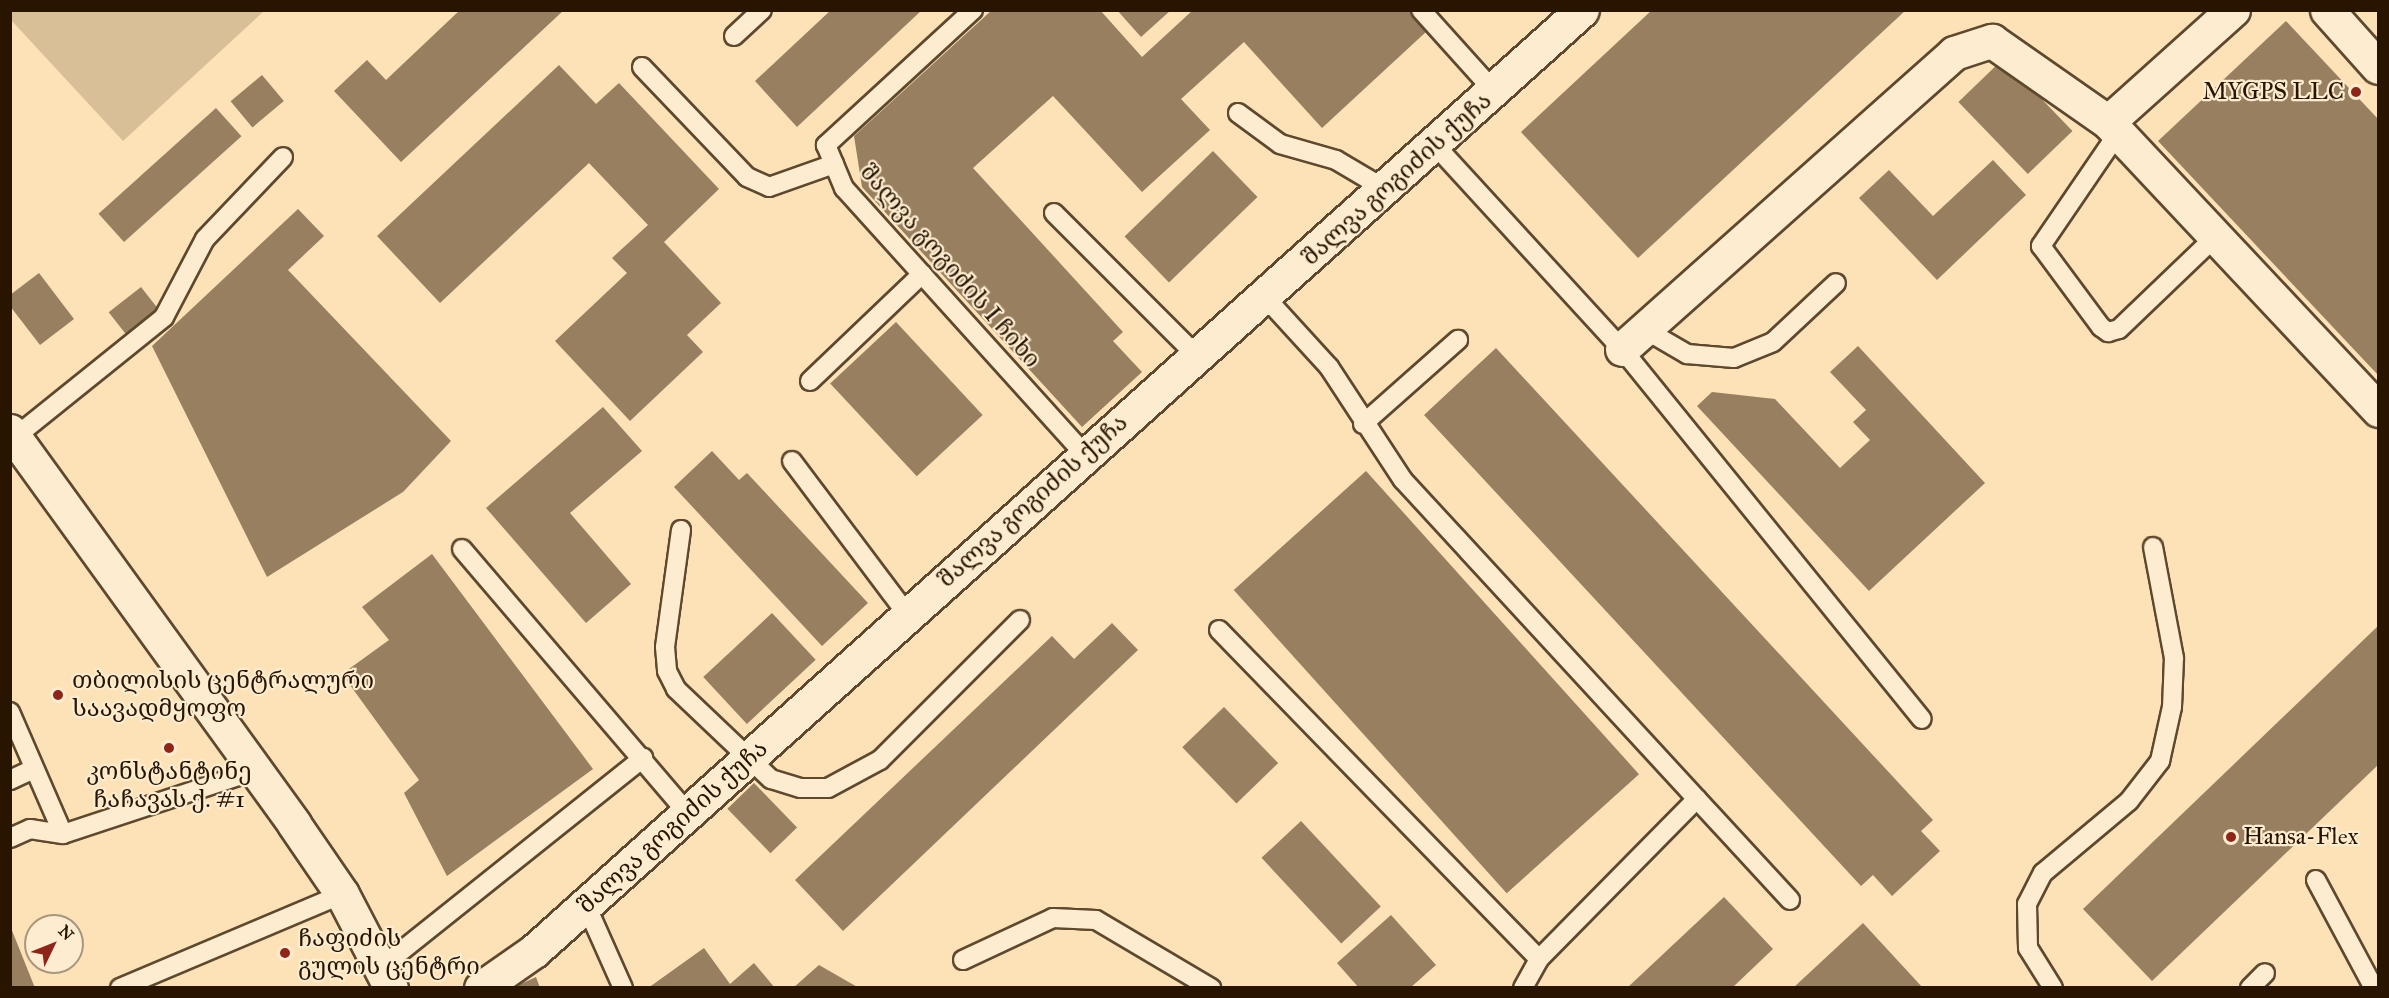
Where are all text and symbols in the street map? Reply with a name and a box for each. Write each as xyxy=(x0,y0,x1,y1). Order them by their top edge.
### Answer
place label: MYGPS LLC xyxy=(2203,78,2344,106)
marker: MYGPS LLC xyxy=(2349,85,2363,99)
street label: შალვა გოგიძის ქუჩა xyxy=(1296,86,1498,272)
street label: შალვა გოგიძის I ჩიხი xyxy=(854,158,1046,374)
street label: შალვა გოგიძის ქუჩა xyxy=(932,408,1134,594)
place label: თბილისის ცენტრალური საავადმყოფო xyxy=(72,667,374,723)
marker: თბილისის ცენტრალური საავადმყოფო xyxy=(49,686,67,704)
street label: შალვა გოგიძის ქუჩა xyxy=(572,734,774,920)
marker: კონსტანტინე ჩაჩავას ქ. #1 xyxy=(162,741,176,755)
place label: კონსტანტინე ჩაჩავას ქ. #1 xyxy=(86,758,252,814)
place label: Hansa-Flex xyxy=(2243,823,2358,851)
marker: Hansa-Flex xyxy=(2224,830,2238,844)
north arrow xyxy=(24,914,84,974)
text: N xyxy=(54,921,78,944)
place label: ჩაფიძის გულის ცენტრი xyxy=(298,925,480,981)
marker: ჩაფიძის გულის ცენტრი xyxy=(276,944,294,962)

